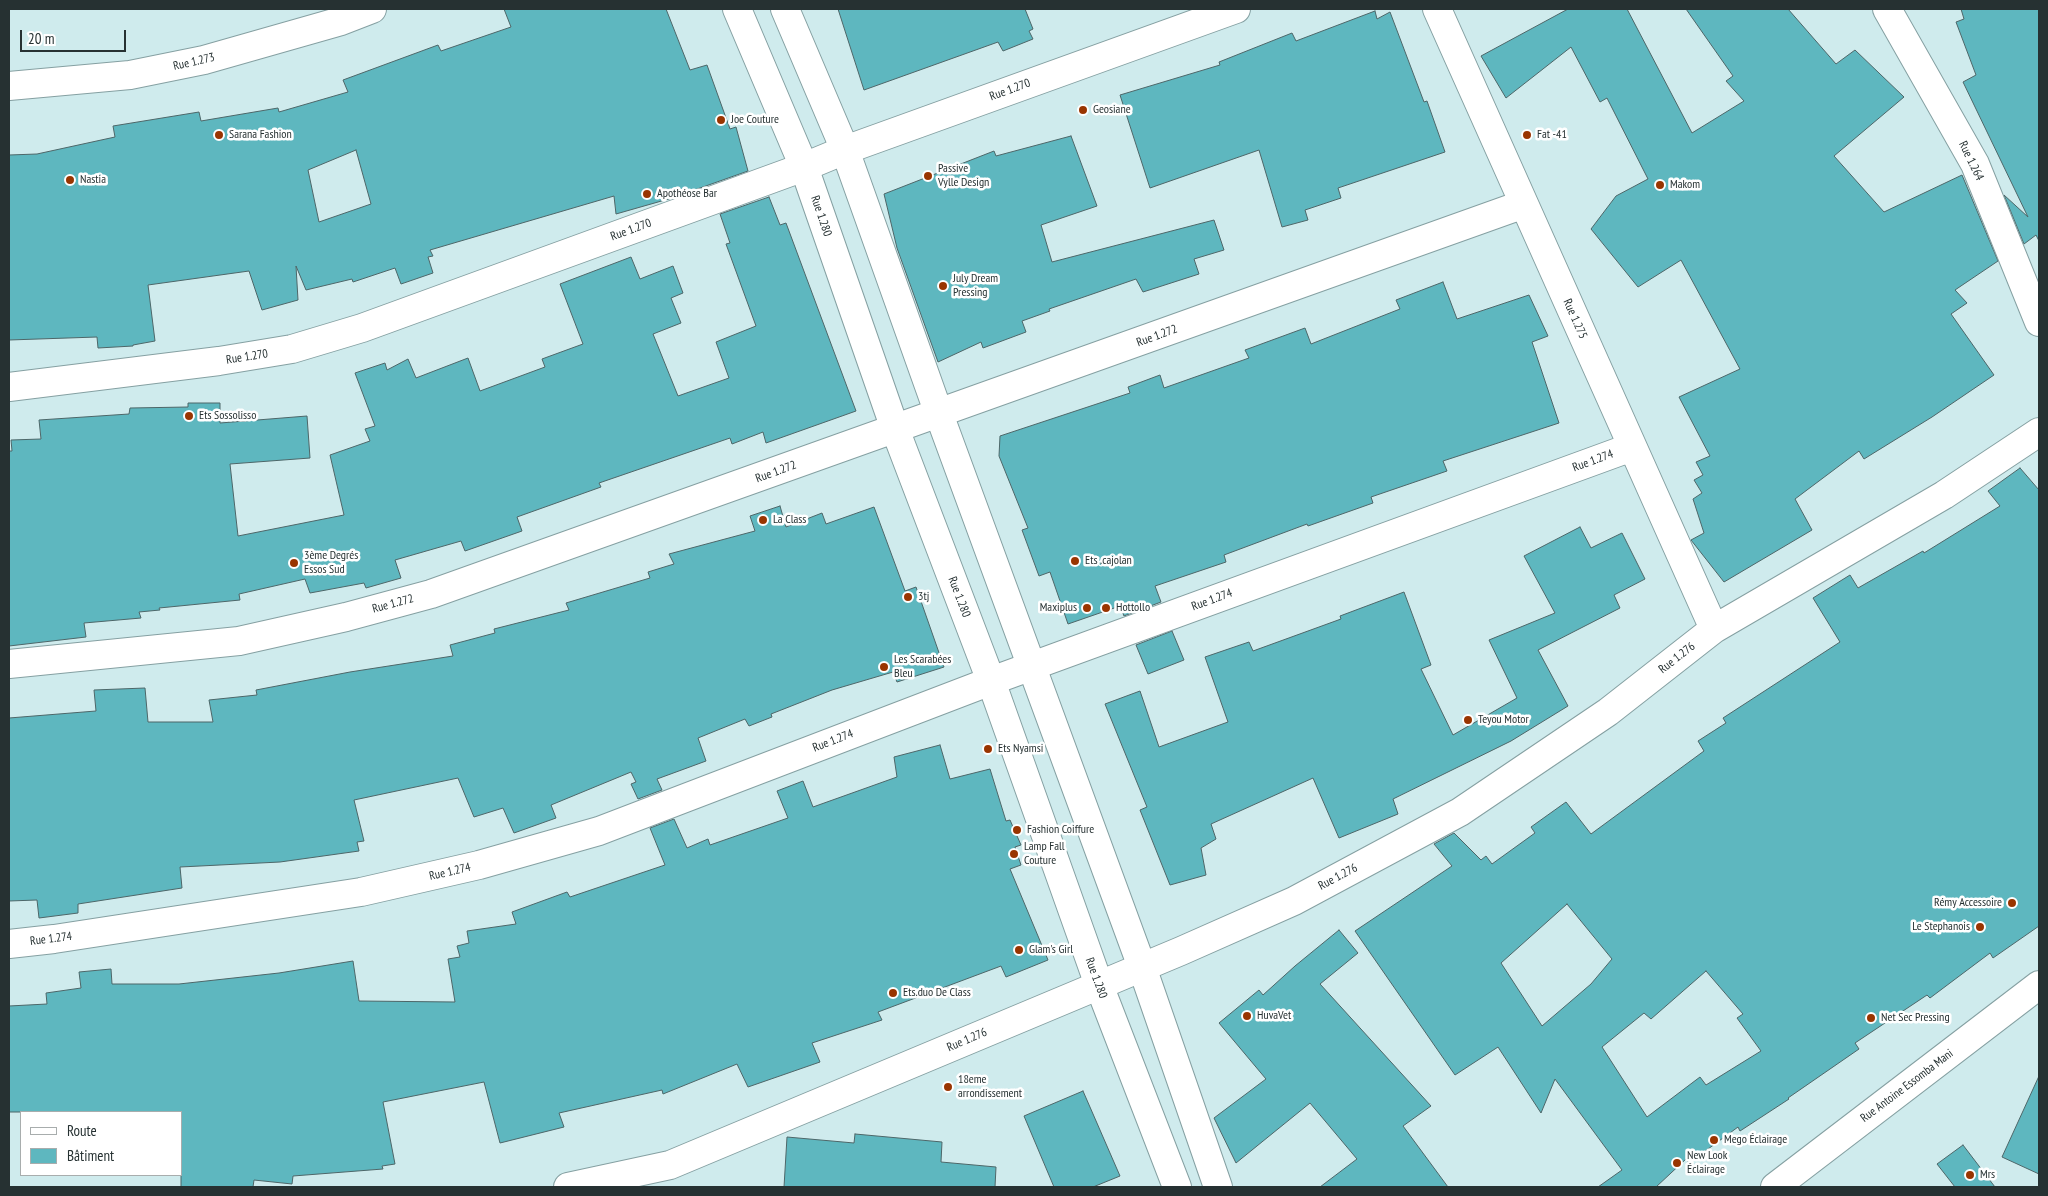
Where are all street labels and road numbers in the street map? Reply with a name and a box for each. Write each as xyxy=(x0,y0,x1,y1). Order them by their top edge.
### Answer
street label: Rue 1.273 xyxy=(172,50,216,74)
street label: Rue 1.270 xyxy=(988,76,1032,104)
street label: Rue 1.264 xyxy=(1955,139,1987,183)
street label: Rue 1.280 xyxy=(807,194,835,238)
street label: Rue 1.270 xyxy=(609,216,653,244)
street label: Rue 1.275 xyxy=(1560,297,1590,341)
street label: Rue 1.272 xyxy=(1135,322,1179,350)
street label: Rue 1.270 xyxy=(225,347,269,367)
street label: Rue 1.274 xyxy=(1571,447,1615,475)
street label: Rue 1.272 xyxy=(754,458,798,486)
street label: Rue 1.280 xyxy=(945,575,973,619)
street label: Rue 1.274 xyxy=(1190,586,1234,614)
street label: Rue 1.272 xyxy=(371,592,415,616)
street label: Rue 1.276 xyxy=(1656,639,1698,677)
street label: Rue 1.274 xyxy=(811,727,855,755)
street label: Rue 1.274 xyxy=(428,860,472,884)
street label: Rue 1.276 xyxy=(1316,861,1360,893)
street label: Rue 1.274 xyxy=(29,929,73,949)
street label: Rue 1.280 xyxy=(1082,956,1110,1000)
street label: Rue 1.276 xyxy=(945,1025,989,1055)
street label: Rue Antoine Essomba Mani xyxy=(1858,1046,1956,1126)

